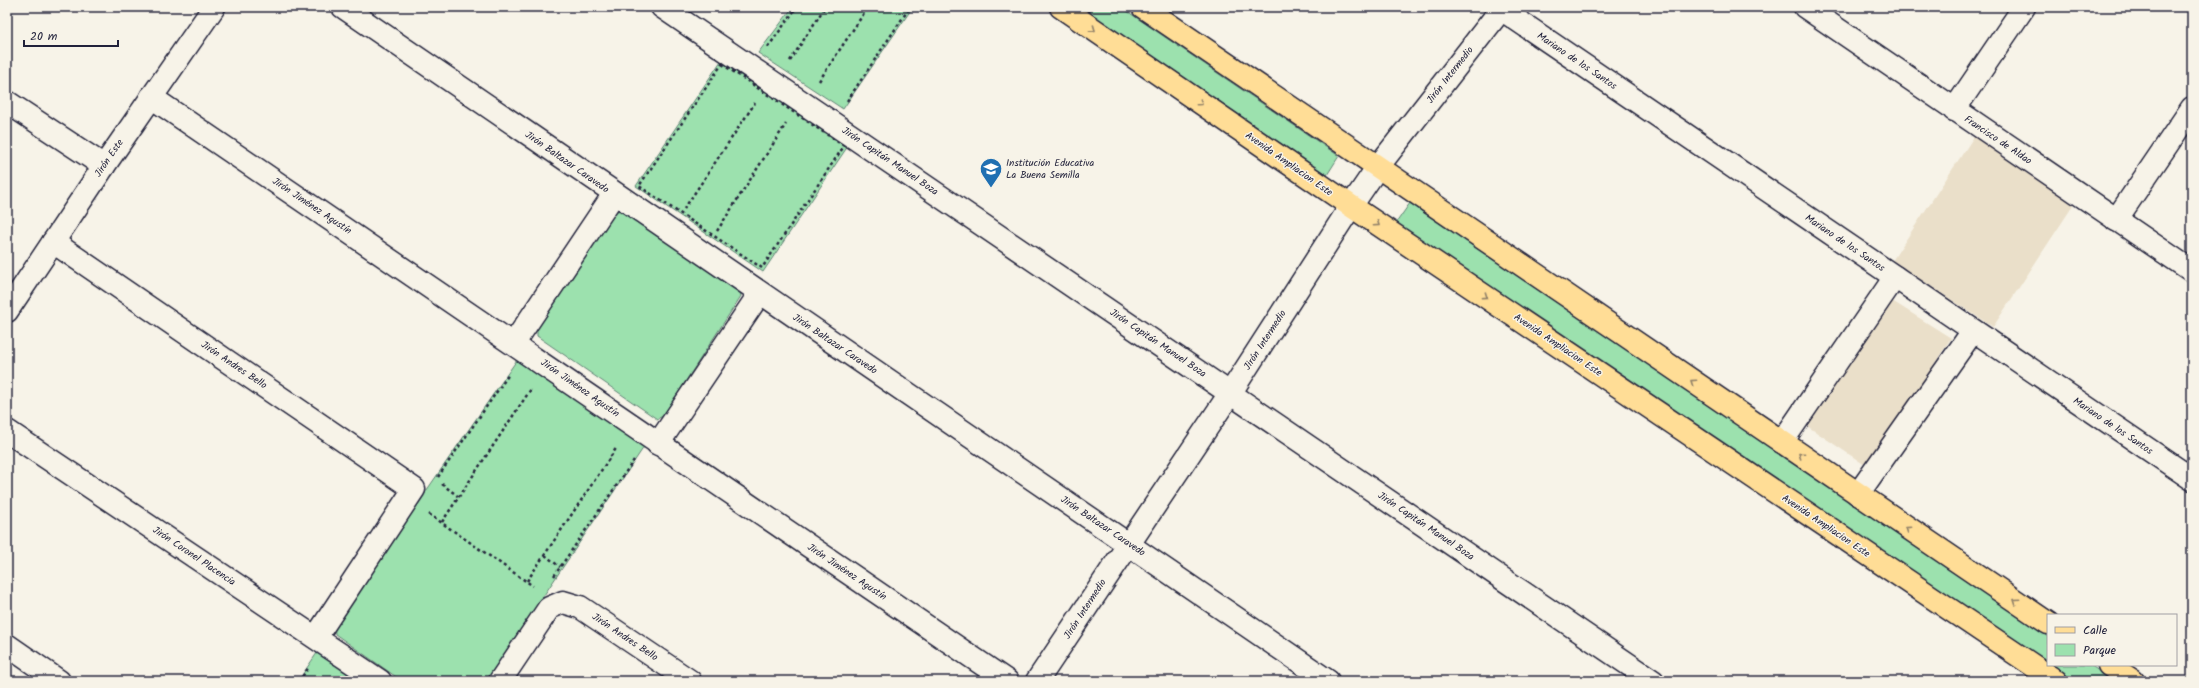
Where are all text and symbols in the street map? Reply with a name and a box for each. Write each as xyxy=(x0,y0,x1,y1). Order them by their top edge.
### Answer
scale bar xyxy=(24,22,118,48)
one-way arrow xyxy=(1089,24,1096,32)
text: 20 m xyxy=(30,27,58,46)
street label: Mariano de los Santos xyxy=(1534,28,1621,94)
street label: Jirón Intermedio xyxy=(1423,43,1478,107)
one-way arrow xyxy=(1196,98,1203,106)
street label: Francisco de Aldao xyxy=(1961,111,2036,169)
street label: Jirón Capitán Manuel Boza xyxy=(838,123,942,200)
street label: Jirón Baltazar Caravedo xyxy=(522,127,613,197)
street label: Avenida Ampliacion Este xyxy=(1242,128,1336,201)
street label: Jirón Este xyxy=(90,135,128,180)
place label: Institución Educativa La Buena Semilla xyxy=(1006,155,1095,183)
school or university icon: Institución Educativa La Buena Semilla xyxy=(978,156,1004,189)
street label: Jirón Jiménez Agustín xyxy=(269,173,355,239)
street label: Mariano de los Santos xyxy=(1802,210,1889,276)
one-way arrow xyxy=(1373,219,1380,227)
one-way arrow xyxy=(1480,291,1487,298)
street label: Jirón Capitán Manuel Boza xyxy=(1106,305,1210,382)
street label: Jirón Intermedio xyxy=(1240,306,1291,373)
street label: Avenida Ampliacion Este xyxy=(1511,309,1606,381)
street label: Jirón Baltazar Caravedo xyxy=(789,310,881,379)
street label: Jirón Andres Bello xyxy=(198,337,271,393)
street label: Jirón Jiménez Agustín xyxy=(537,355,623,421)
one-way arrow xyxy=(1690,379,1697,387)
street label: Mariano de los Santos xyxy=(2070,393,2157,459)
one-way arrow xyxy=(1798,453,1805,460)
street label: Jirón Capitán Manuel Boza xyxy=(1374,488,1478,565)
street label: Avenida Ampliacion Este xyxy=(1779,490,1874,562)
street label: Jirón Baltazar Caravedo xyxy=(1057,492,1149,561)
street label: Jirón Coronel Placencia xyxy=(149,522,239,590)
one-way arrow xyxy=(1905,526,1912,533)
street label: Jirón Jiménez Agustín xyxy=(804,539,890,605)
street label: Jirón Intermedio xyxy=(1060,575,1111,642)
one-way arrow xyxy=(2013,599,2020,606)
street label: Jirón Andres Bello xyxy=(589,609,662,665)
legend xyxy=(2047,614,2177,666)
text: Calle xyxy=(2083,621,2108,640)
text: Parque xyxy=(2083,641,2117,660)

